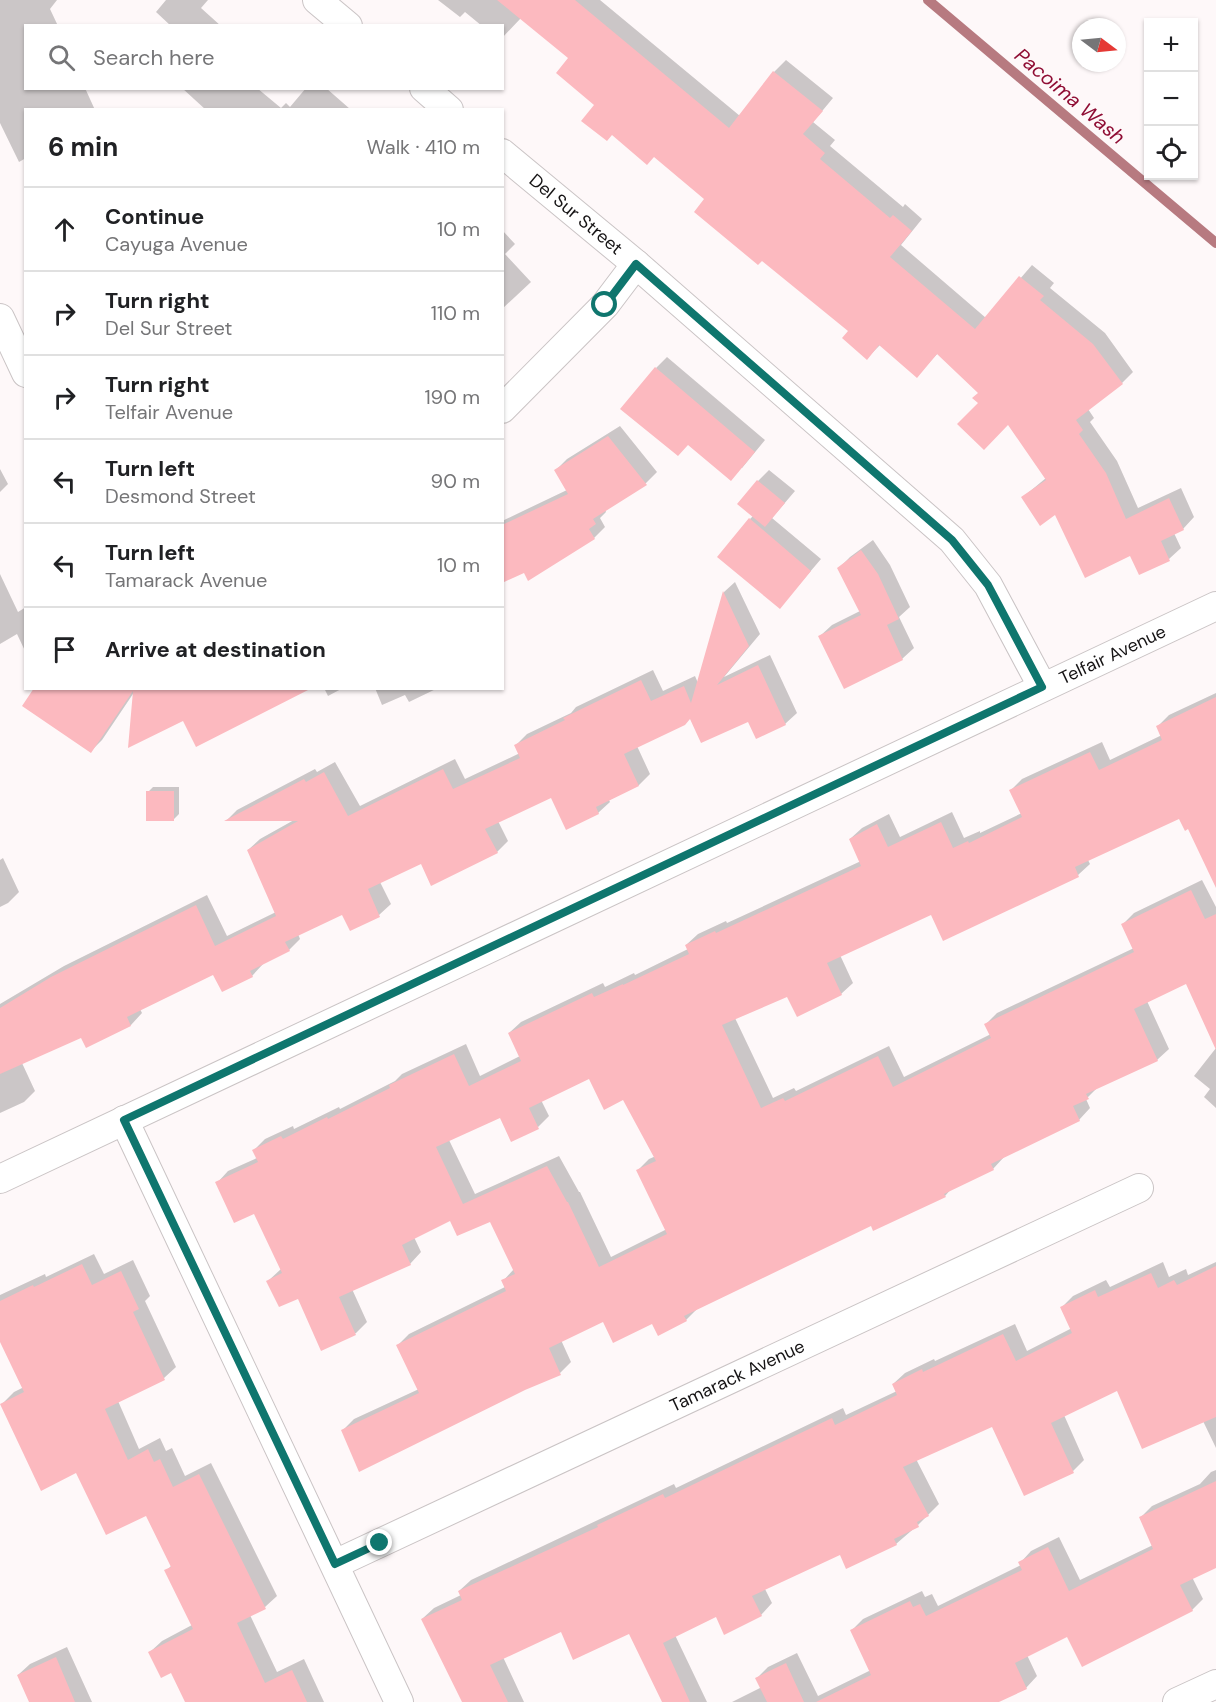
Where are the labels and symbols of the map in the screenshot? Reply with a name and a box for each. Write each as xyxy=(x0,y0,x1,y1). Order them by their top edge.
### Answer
north arrow xyxy=(1072,18,1126,72)
water label: Pacoima Wash xyxy=(1009,42,1131,150)
street label: Del Sur Street xyxy=(524,168,628,260)
route start xyxy=(591,291,617,317)
street label: Telfair Avenue xyxy=(1055,619,1170,690)
street label: Tamarack Avenue xyxy=(666,1334,809,1418)
route end xyxy=(366,1529,392,1555)

